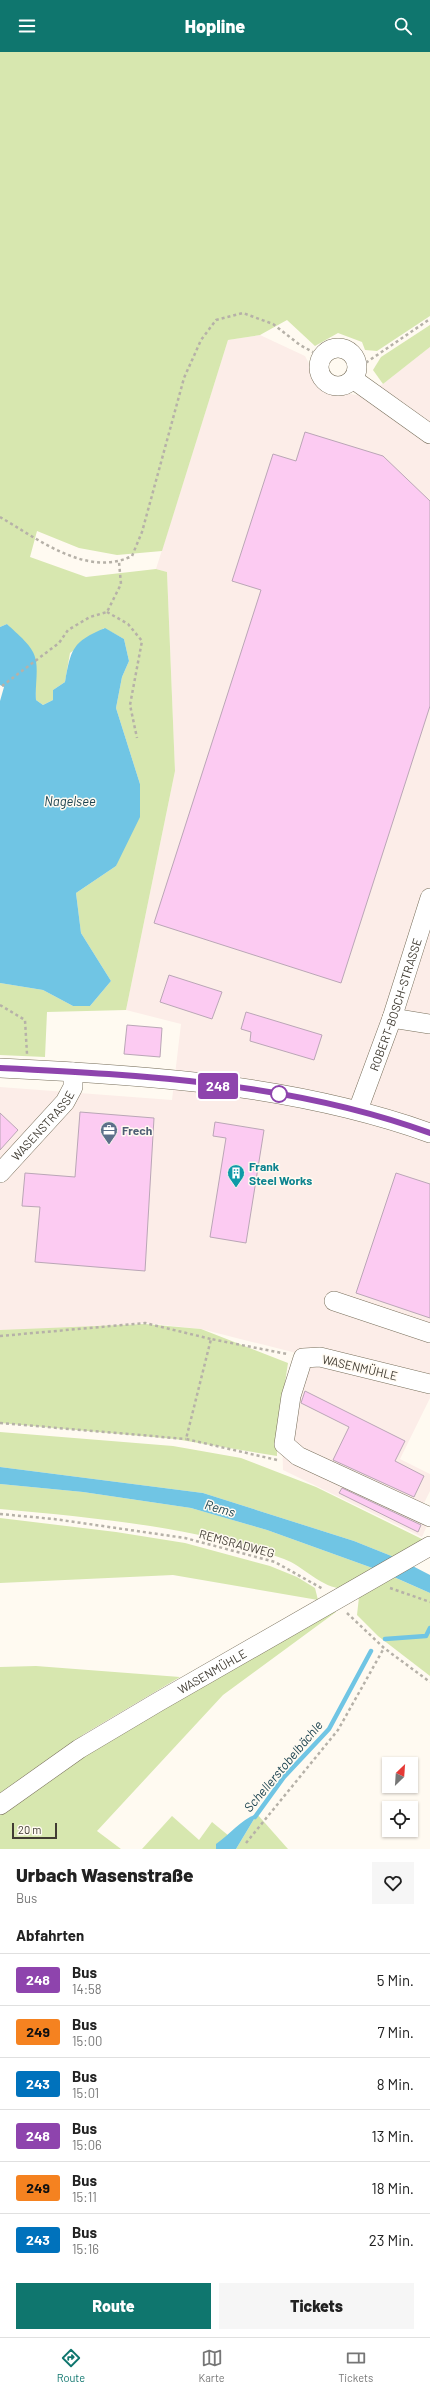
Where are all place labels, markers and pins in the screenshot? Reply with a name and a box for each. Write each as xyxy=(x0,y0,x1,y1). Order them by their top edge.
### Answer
unlabelled marker xyxy=(270,1085,288,1103)
office icon: Frech xyxy=(99,1120,119,1145)
place label: Frech xyxy=(122,1123,152,1137)
place label: Frank Steel Works xyxy=(249,1159,312,1187)
building icon: Frank Steel Works xyxy=(226,1163,246,1188)

